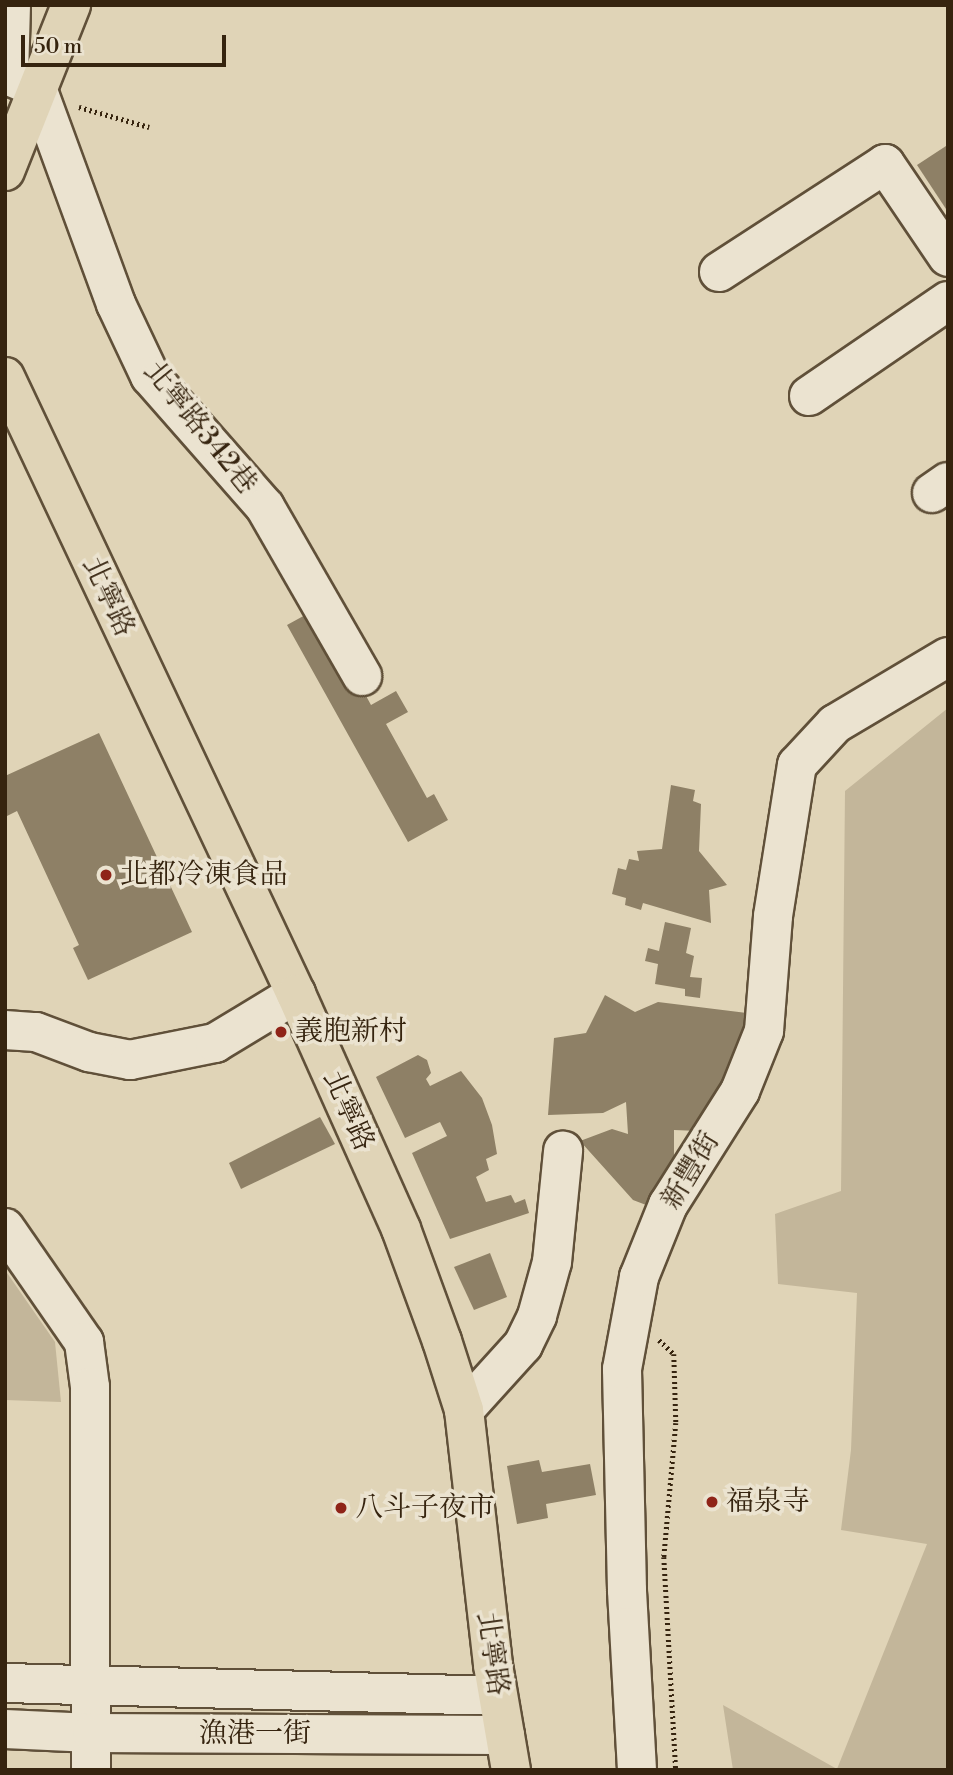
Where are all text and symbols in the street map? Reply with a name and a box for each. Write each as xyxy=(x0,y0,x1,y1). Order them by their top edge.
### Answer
scale bar xyxy=(24,21,229,65)
text: 50 m xyxy=(34,34,82,60)
street label: 北寧路342巷 xyxy=(136,355,264,501)
street label: 北寧路 xyxy=(75,552,141,642)
place label: 北都冷凍食品 xyxy=(120,858,288,892)
marker: 北都冷凍食品 xyxy=(98,867,114,883)
place label: 義胞新村 xyxy=(295,1015,407,1049)
marker: 義胞新村 xyxy=(273,1024,289,1040)
street label: 北寧路 xyxy=(316,1066,380,1156)
street label: 新豐街 xyxy=(655,1126,727,1216)
place label: 福泉寺 xyxy=(726,1485,810,1519)
place label: 八斗子夜市 xyxy=(355,1491,495,1525)
marker: 福泉寺 xyxy=(704,1494,720,1510)
marker: 八斗子夜市 xyxy=(333,1500,349,1516)
street label: 北寧路 xyxy=(470,1610,514,1698)
street label: 漁港一街 xyxy=(199,1717,311,1751)

